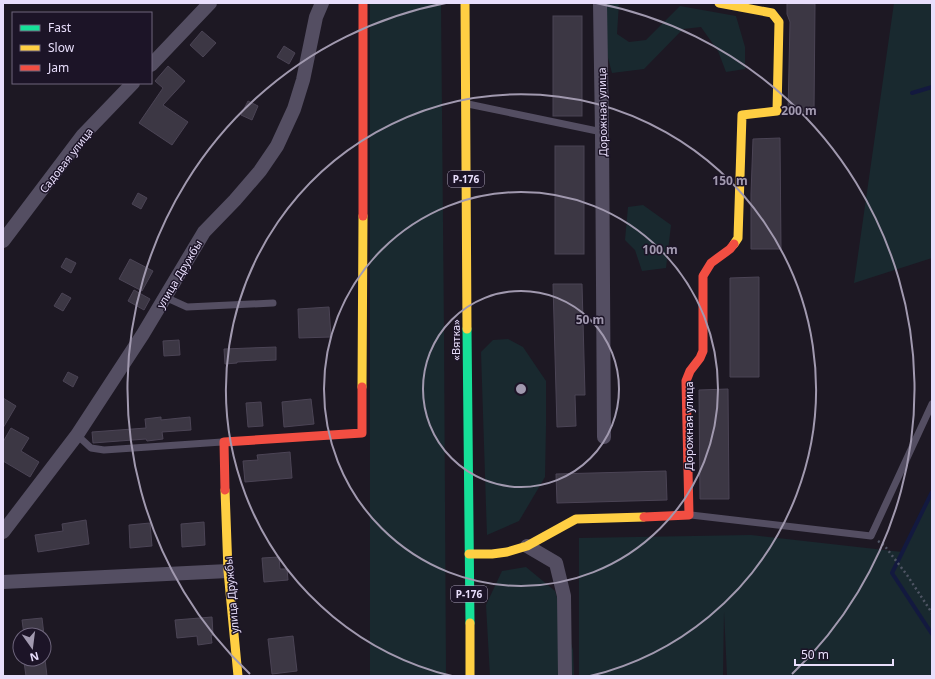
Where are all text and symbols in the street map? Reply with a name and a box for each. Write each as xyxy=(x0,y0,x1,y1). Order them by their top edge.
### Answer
legend xyxy=(12,12,152,84)
text: Fast xyxy=(48,19,72,36)
text: Slow xyxy=(48,39,75,56)
text: Jam xyxy=(47,59,69,76)
street label: Дорожная улица xyxy=(594,67,610,157)
text: 200 m xyxy=(781,102,817,119)
street label: Садовая улица xyxy=(36,124,96,196)
road number: Р-176 xyxy=(448,171,484,187)
text: 150 m xyxy=(712,172,748,189)
street label: улица Дружбы xyxy=(153,237,205,311)
text: 100 m xyxy=(642,241,678,258)
text: 50 m xyxy=(576,311,604,328)
street label: «Вятка» xyxy=(448,319,463,361)
street label: Дорожная улица xyxy=(681,381,696,471)
centre of rings xyxy=(514,382,528,396)
street label: улица Дружбы xyxy=(220,556,242,634)
road number: Р-176 xyxy=(451,586,487,602)
north arrow xyxy=(12,627,52,667)
scale bar xyxy=(795,641,893,667)
text: 50 m xyxy=(801,646,829,663)
text: N xyxy=(28,649,41,666)

